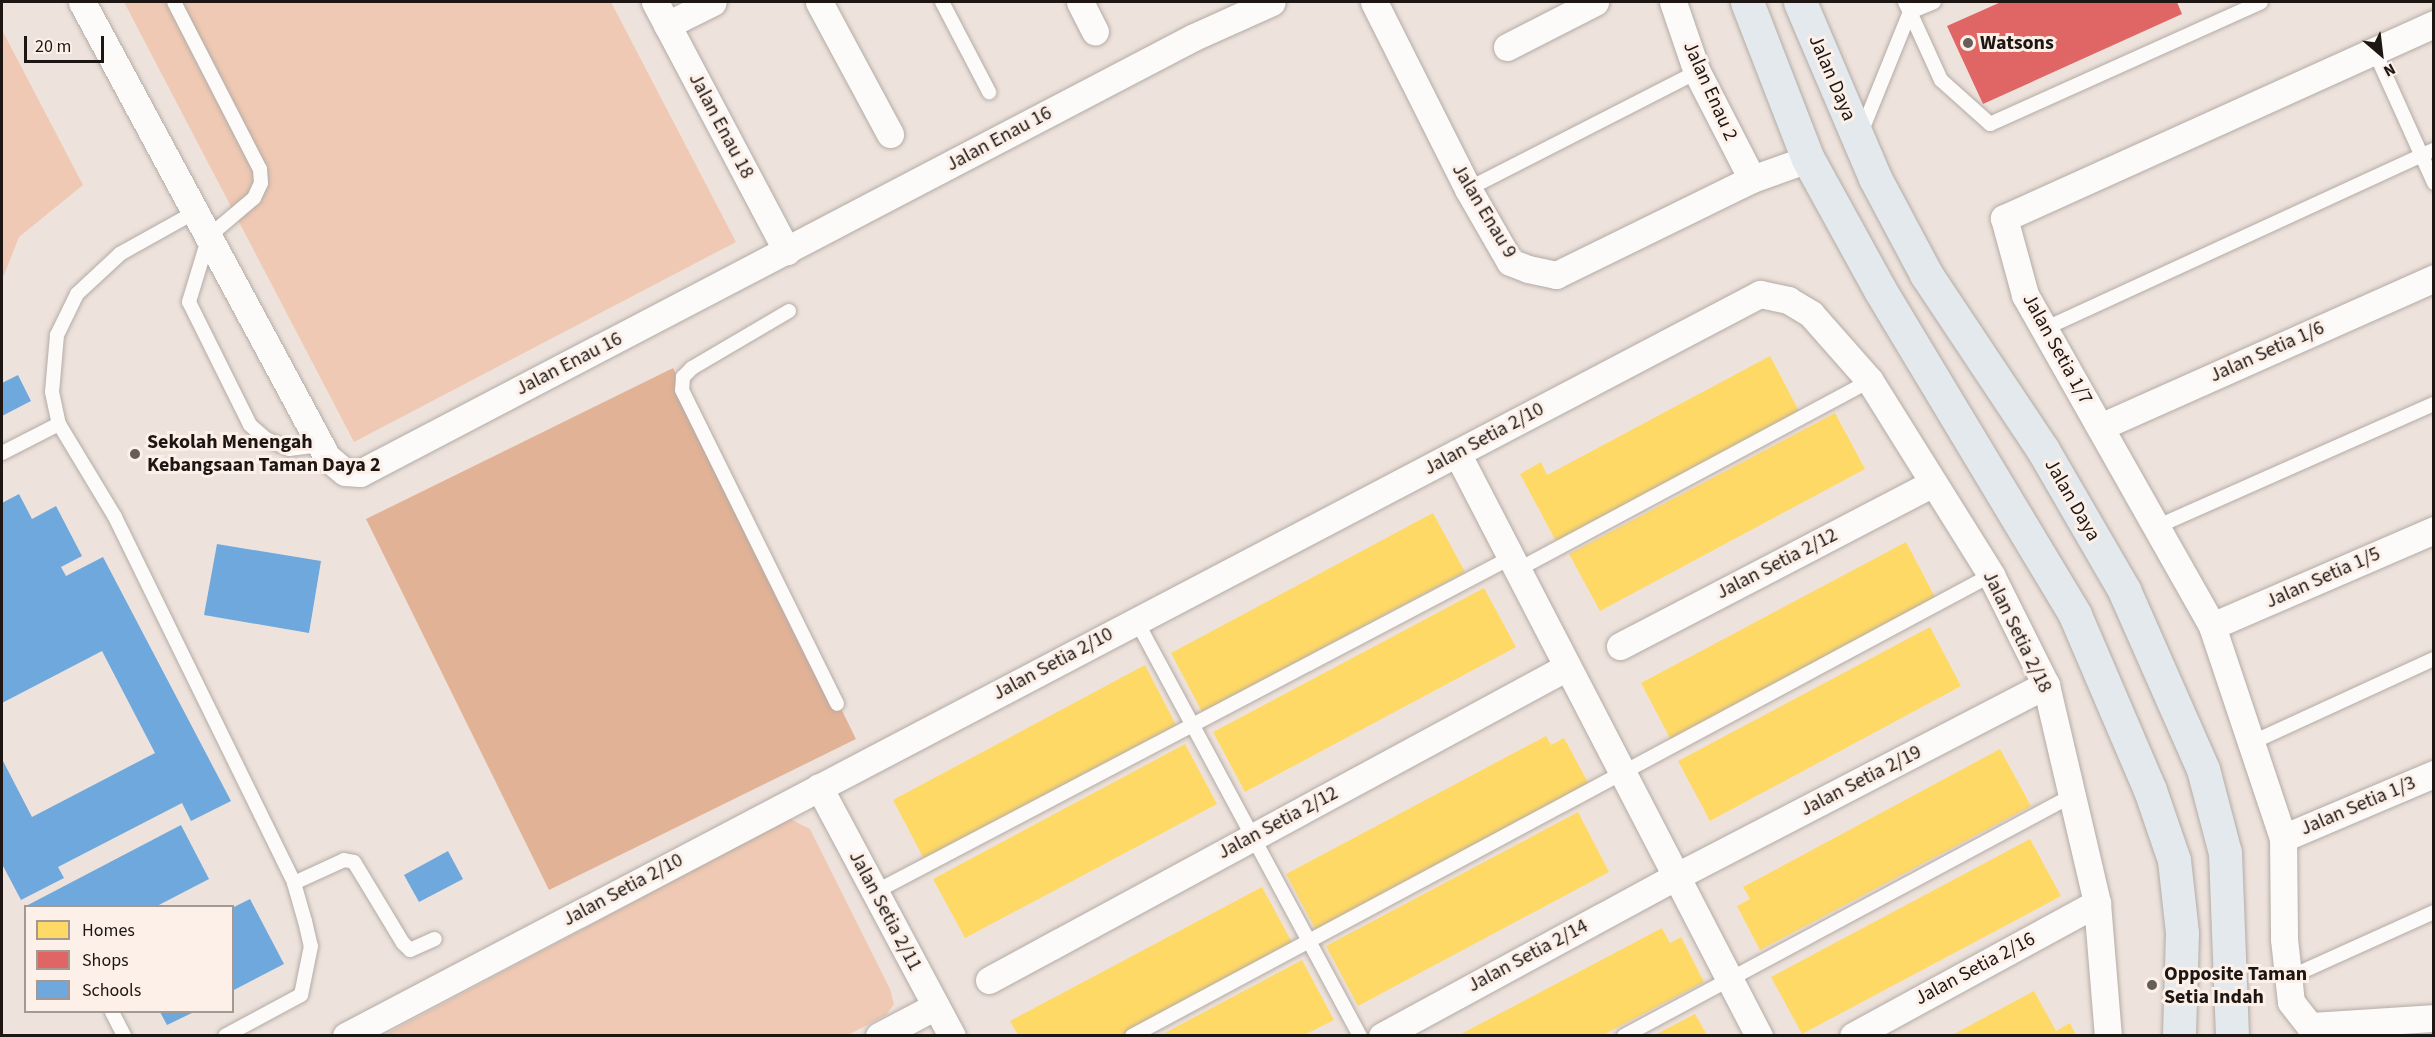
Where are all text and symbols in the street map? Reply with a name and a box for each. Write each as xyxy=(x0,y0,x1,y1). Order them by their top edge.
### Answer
scale bar xyxy=(27,24,106,62)
north arrow xyxy=(2351,24,2411,84)
street label: Jalan Daya xyxy=(1803,31,1861,125)
place label: Watsons xyxy=(1980,31,2054,55)
text: 20 m xyxy=(35,34,71,59)
marker: Watsons xyxy=(1961,36,1975,50)
street label: Jalan Enau 2 xyxy=(1677,38,1743,144)
text: N xyxy=(2380,58,2399,82)
street label: Jalan Enau 18 xyxy=(683,69,759,183)
street label: Jalan Enau 16 xyxy=(942,101,1056,177)
street label: Jalan Enau 9 xyxy=(1446,159,1522,263)
street label: Jalan Setia 1/7 xyxy=(2017,289,2097,409)
street label: Jalan Setia 1/6 xyxy=(2206,316,2328,388)
street label: Jalan Enau 16 xyxy=(512,327,626,401)
street label: Jalan Setia 2/10 xyxy=(1420,397,1548,481)
place label: Sekolah Menengah Kebangsaan Taman Daya 2 xyxy=(147,430,380,477)
marker: Sekolah Menengah Kebangsaan Taman Daya 2 xyxy=(128,447,142,461)
street label: Jalan Daya xyxy=(2039,455,2105,545)
street label: Jalan Setia 2/12 xyxy=(1712,523,1842,605)
street label: Jalan Setia 1/5 xyxy=(2262,542,2384,614)
street label: Jalan Setia 2/18 xyxy=(1977,567,2057,697)
street label: Jalan Setia 2/10 xyxy=(989,622,1117,706)
street label: Jalan Setia 2/19 xyxy=(1796,740,1926,822)
street label: Jalan Setia 1/3 xyxy=(2297,771,2419,841)
street label: Jalan Setia 2/12 xyxy=(1214,781,1342,865)
street label: Jalan Setia 2/11 xyxy=(843,847,927,975)
street label: Jalan Setia 2/10 xyxy=(559,848,687,932)
legend xyxy=(24,905,234,1013)
street label: Jalan Setia 2/14 xyxy=(1464,914,1592,998)
text: Homes xyxy=(82,918,135,943)
street label: Jalan Setia 2/16 xyxy=(1911,927,2039,1011)
text: Shops xyxy=(82,948,129,973)
place label: Opposite Taman Setia Indah xyxy=(2164,962,2307,1009)
text: Schools xyxy=(82,978,141,1003)
marker: Opposite Taman Setia Indah xyxy=(2145,978,2159,992)

